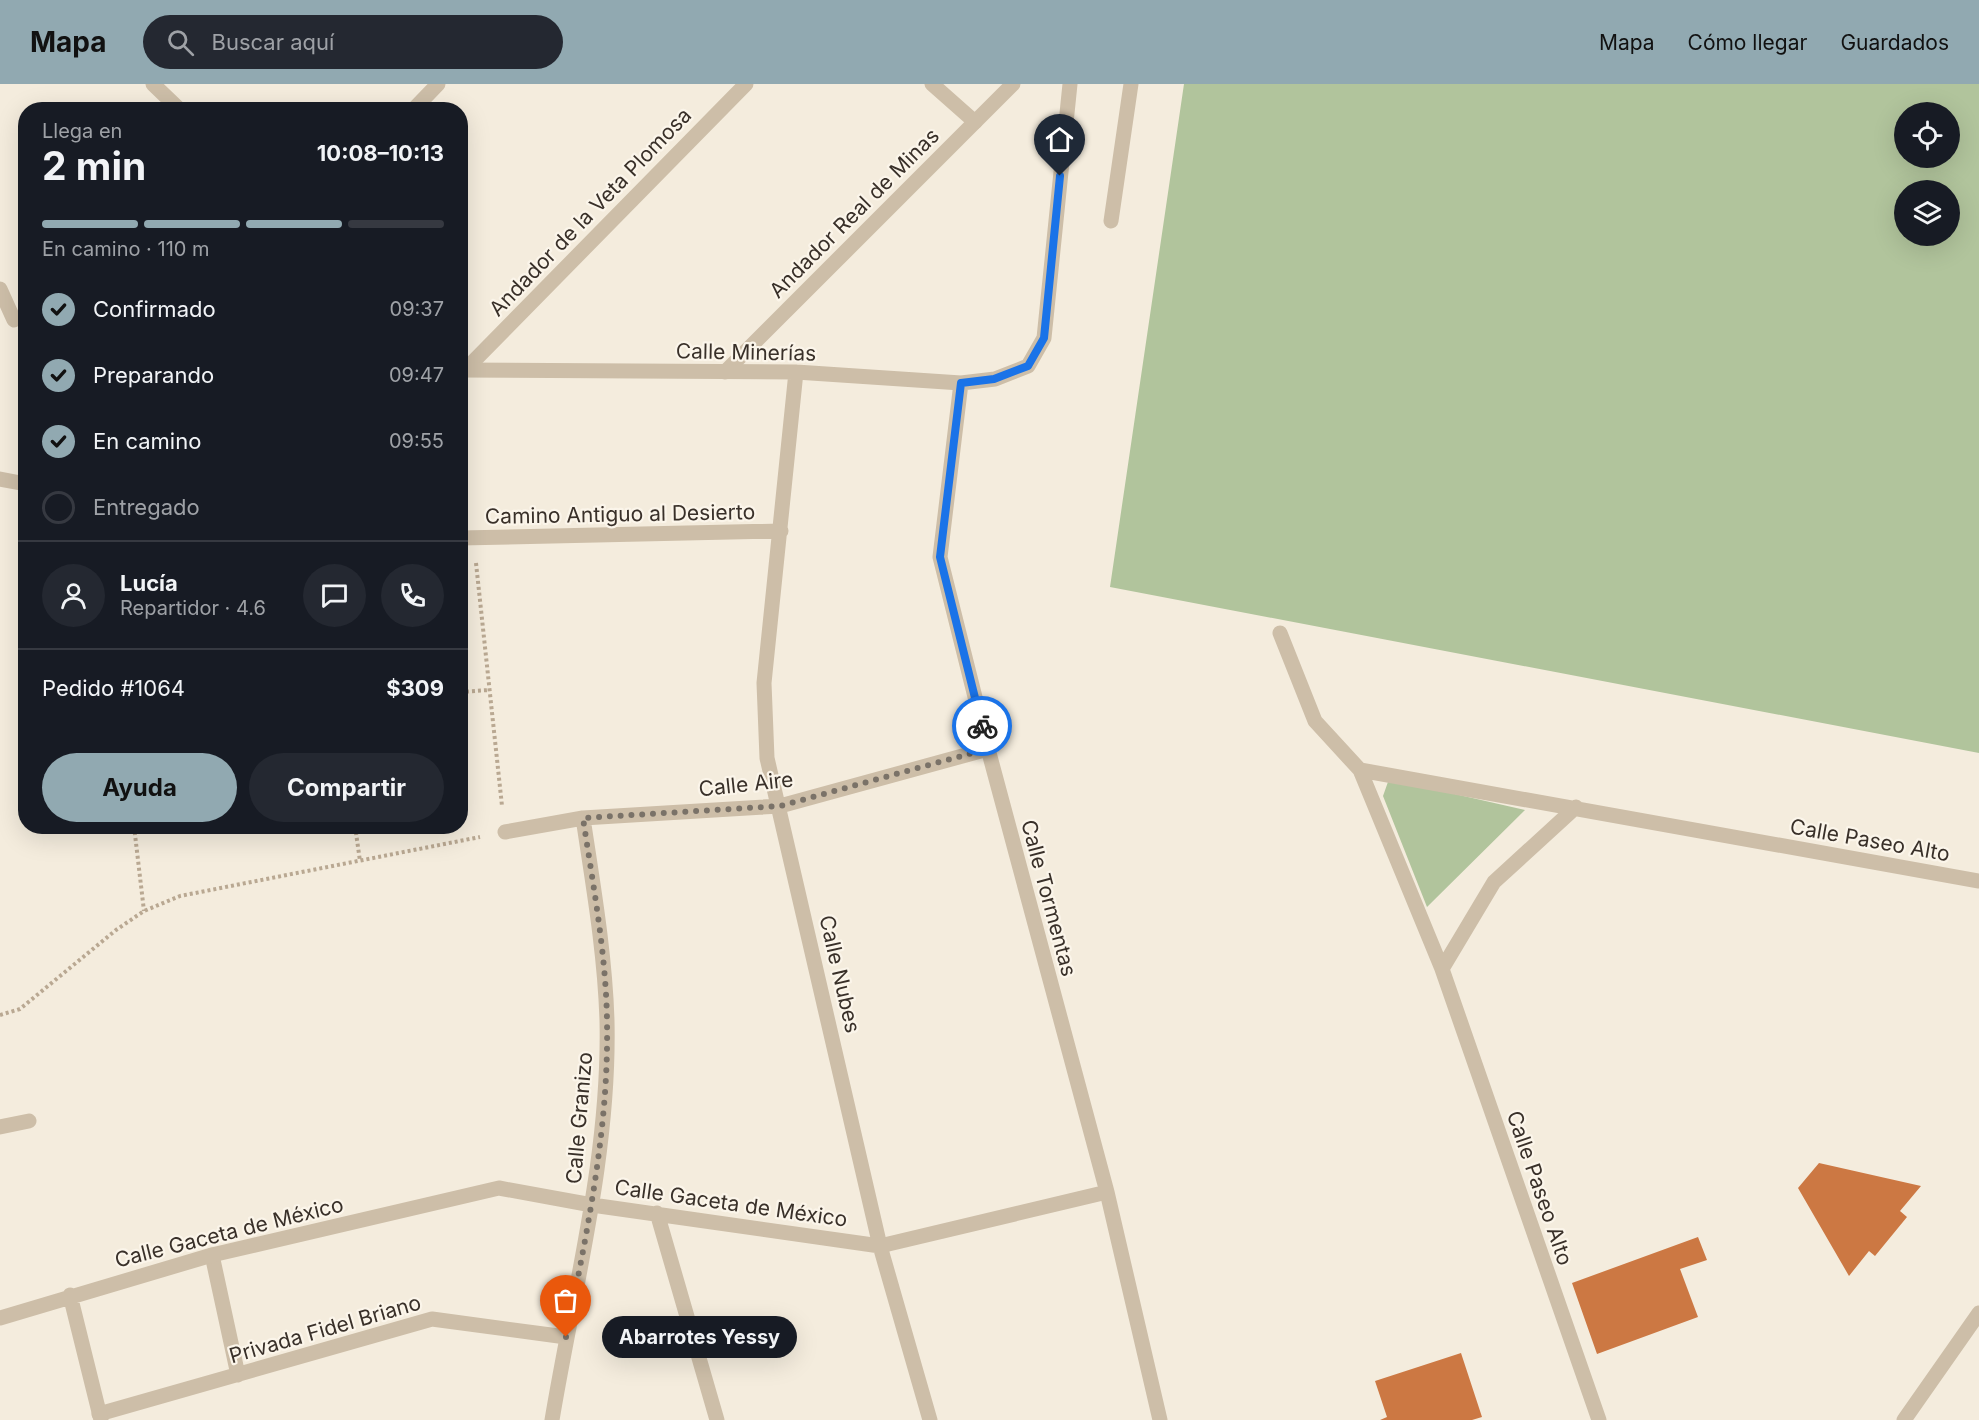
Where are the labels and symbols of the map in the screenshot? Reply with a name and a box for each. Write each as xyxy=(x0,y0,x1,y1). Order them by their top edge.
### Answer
street label: Andador de la Veta Plomosa xyxy=(484,103,696,321)
pin xyxy=(1034,114,1085,176)
street label: Andador Real de Minas xyxy=(764,123,944,303)
street label: Calle Minerías xyxy=(676,338,816,366)
street label: Camino Antiguo al Desierto xyxy=(485,499,755,529)
courier xyxy=(952,696,1012,756)
street label: Calle Aire xyxy=(697,767,795,801)
street label: Calle Paseo Alto xyxy=(1788,814,1952,866)
street label: Calle Tormentas xyxy=(1016,817,1082,979)
street label: Calle Nubes xyxy=(814,913,866,1035)
street label: Calle Granizo xyxy=(561,1051,597,1185)
street label: Calle Paseo Alto xyxy=(1502,1108,1578,1268)
street label: Calle Gaceta de México xyxy=(613,1174,849,1232)
street label: Calle Gaceta de México xyxy=(112,1191,346,1273)
pin xyxy=(540,1275,591,1337)
street label: Privada Fidel Briano xyxy=(226,1290,424,1368)
callout: Abarrotes Yessy xyxy=(602,1316,797,1358)

